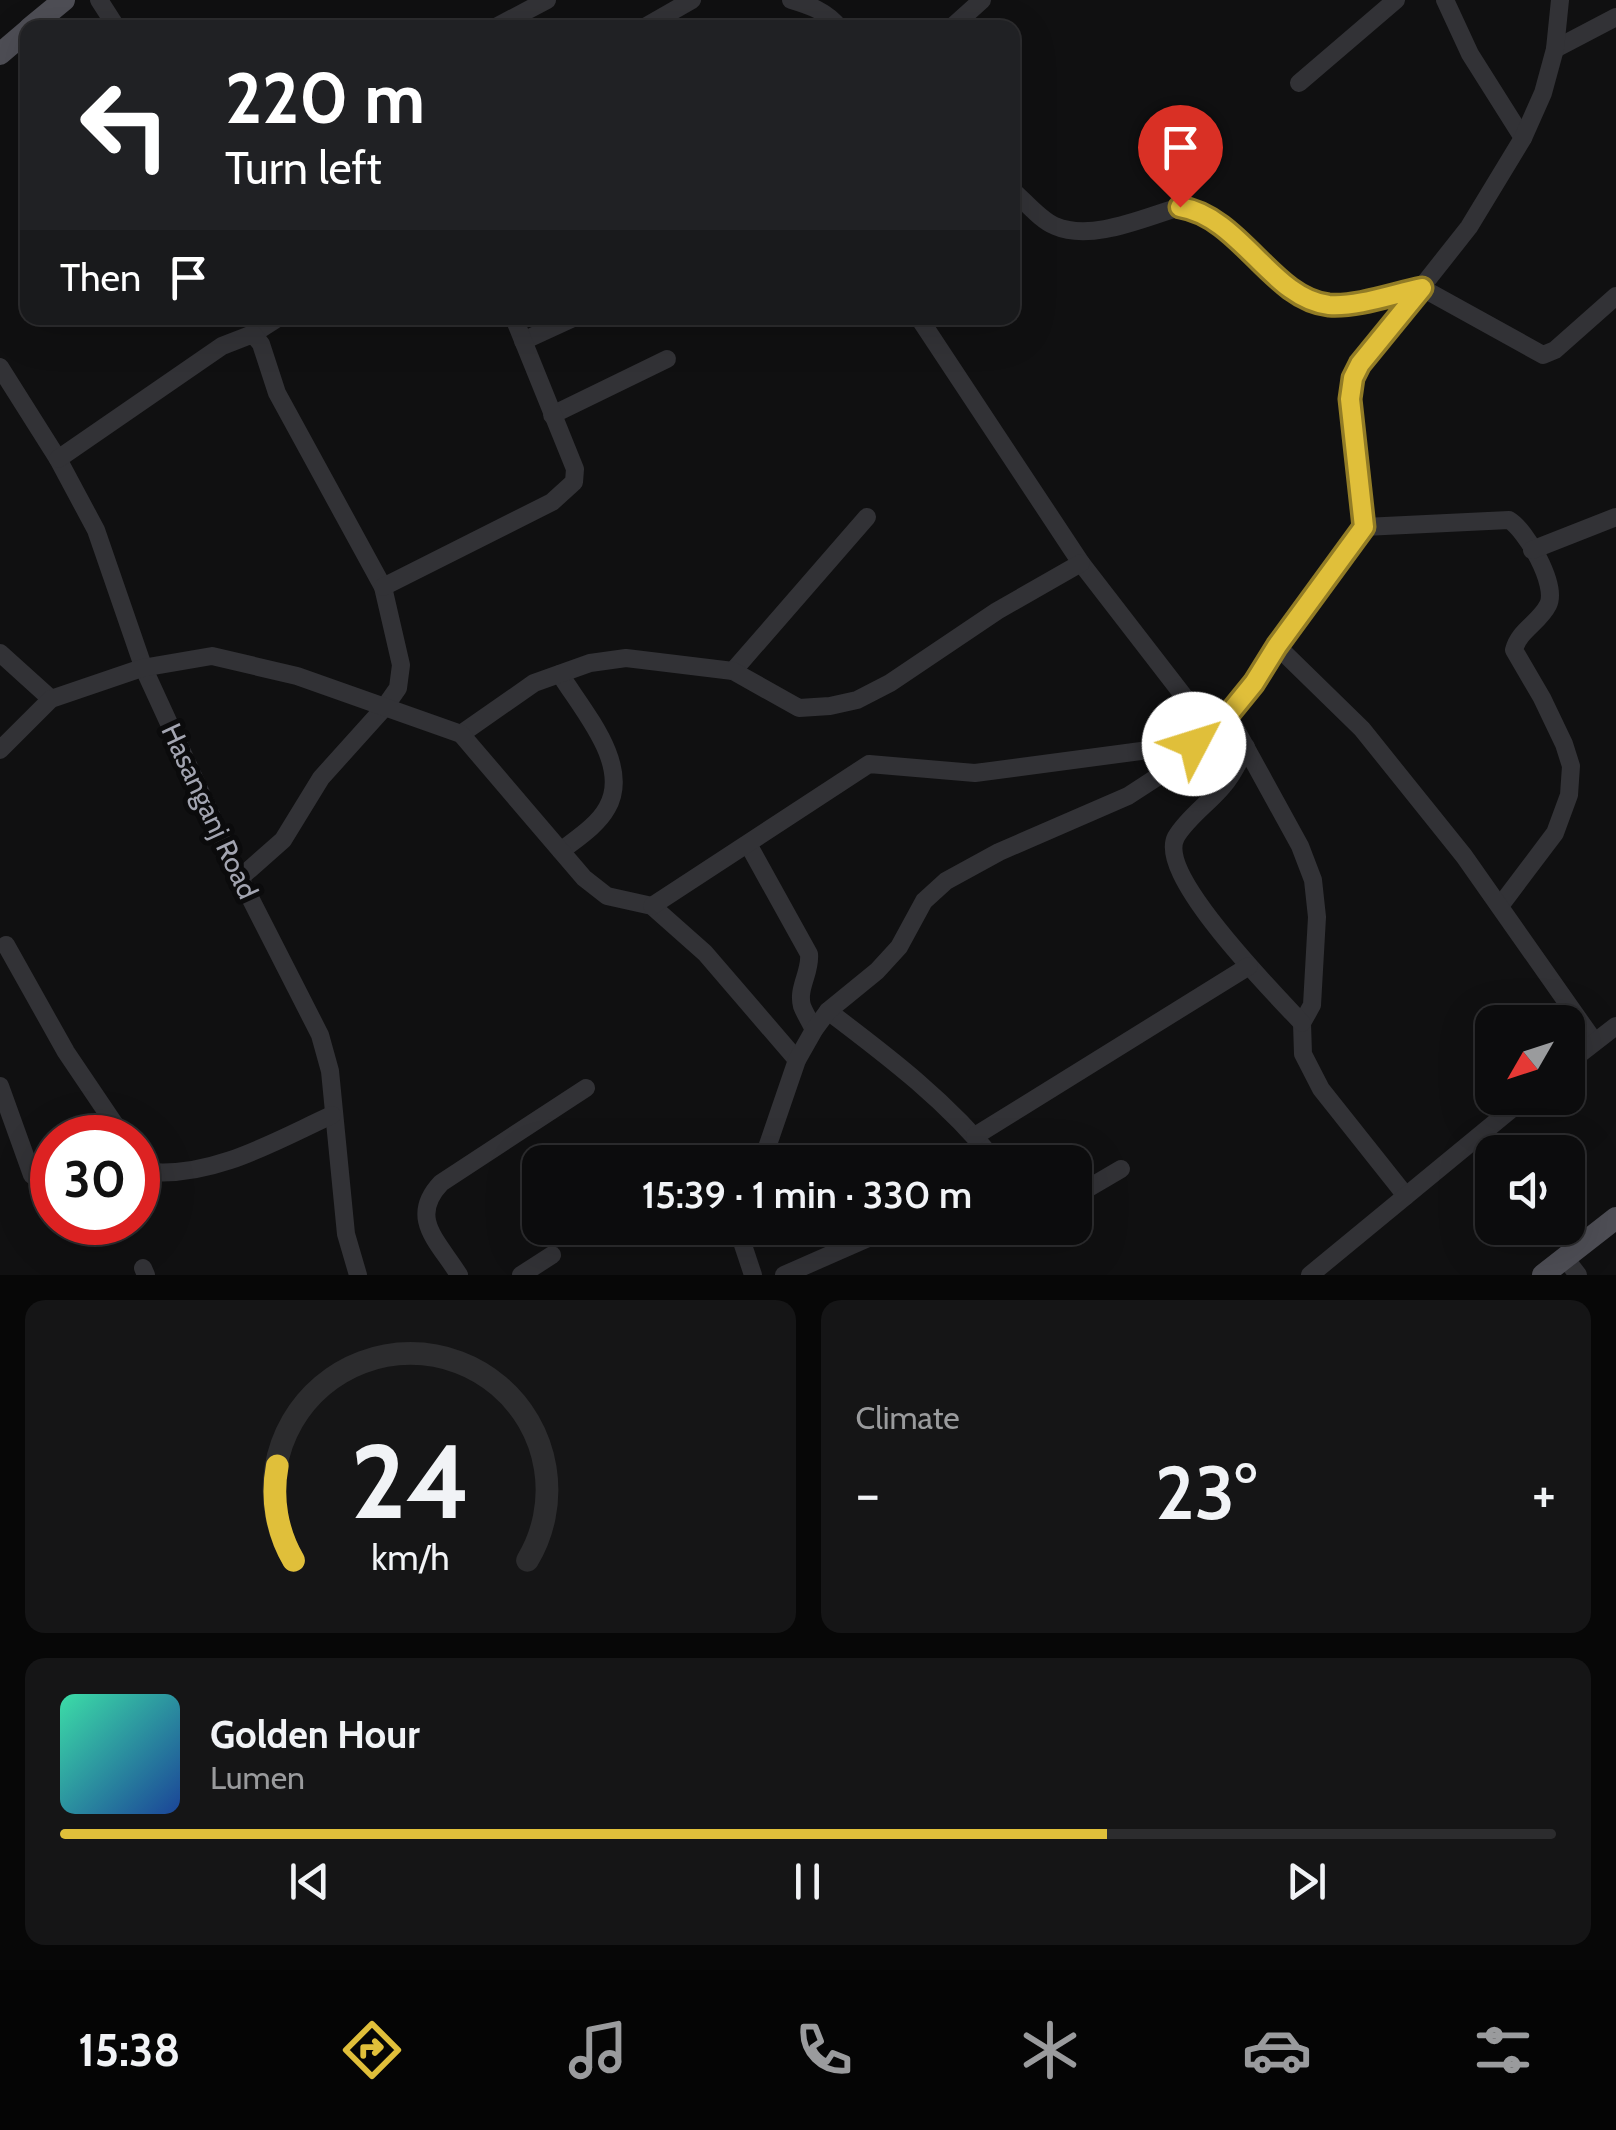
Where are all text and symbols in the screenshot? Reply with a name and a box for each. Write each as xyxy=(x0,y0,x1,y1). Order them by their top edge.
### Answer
text: 220 m xyxy=(225,55,425,141)
icon: left xyxy=(60,60,190,190)
pin xyxy=(1138,105,1223,208)
icon: arrive xyxy=(1153,120,1208,175)
text: Turn left xyxy=(225,141,382,195)
icon: arrive xyxy=(161,250,216,305)
text: Then xyxy=(60,254,141,301)
position arrow xyxy=(1142,692,1246,796)
street label: Hasanganj Road xyxy=(155,718,265,904)
north arrow xyxy=(1475,1005,1585,1115)
map controls xyxy=(1475,1005,1585,1245)
speed limit sign: 30 xyxy=(30,1115,160,1245)
button: sound xyxy=(1475,1135,1585,1245)
text: 15:39 · 1 min · 330 m xyxy=(642,1171,972,1218)
text: Climate xyxy=(856,1398,960,1437)
text: 24 xyxy=(350,1418,470,1544)
text: 23° xyxy=(1155,1447,1257,1538)
text: − xyxy=(856,1460,880,1527)
text: + xyxy=(1532,1460,1556,1527)
text: km/h xyxy=(371,1536,449,1579)
text: Golden Hour xyxy=(210,1711,420,1758)
text: Lumen xyxy=(210,1758,305,1797)
icon: previous xyxy=(282,1854,337,1909)
icon: pause xyxy=(780,1854,835,1909)
icon: next xyxy=(1279,1854,1334,1909)
icon: directions xyxy=(337,2015,407,2085)
icon: music xyxy=(563,2015,633,2085)
icon: phone xyxy=(789,2015,859,2085)
icon: climate xyxy=(1015,2015,1085,2085)
icon: car xyxy=(1242,2015,1312,2085)
icon: filters xyxy=(1468,2015,1538,2085)
text: 15:38 xyxy=(78,2023,180,2077)

